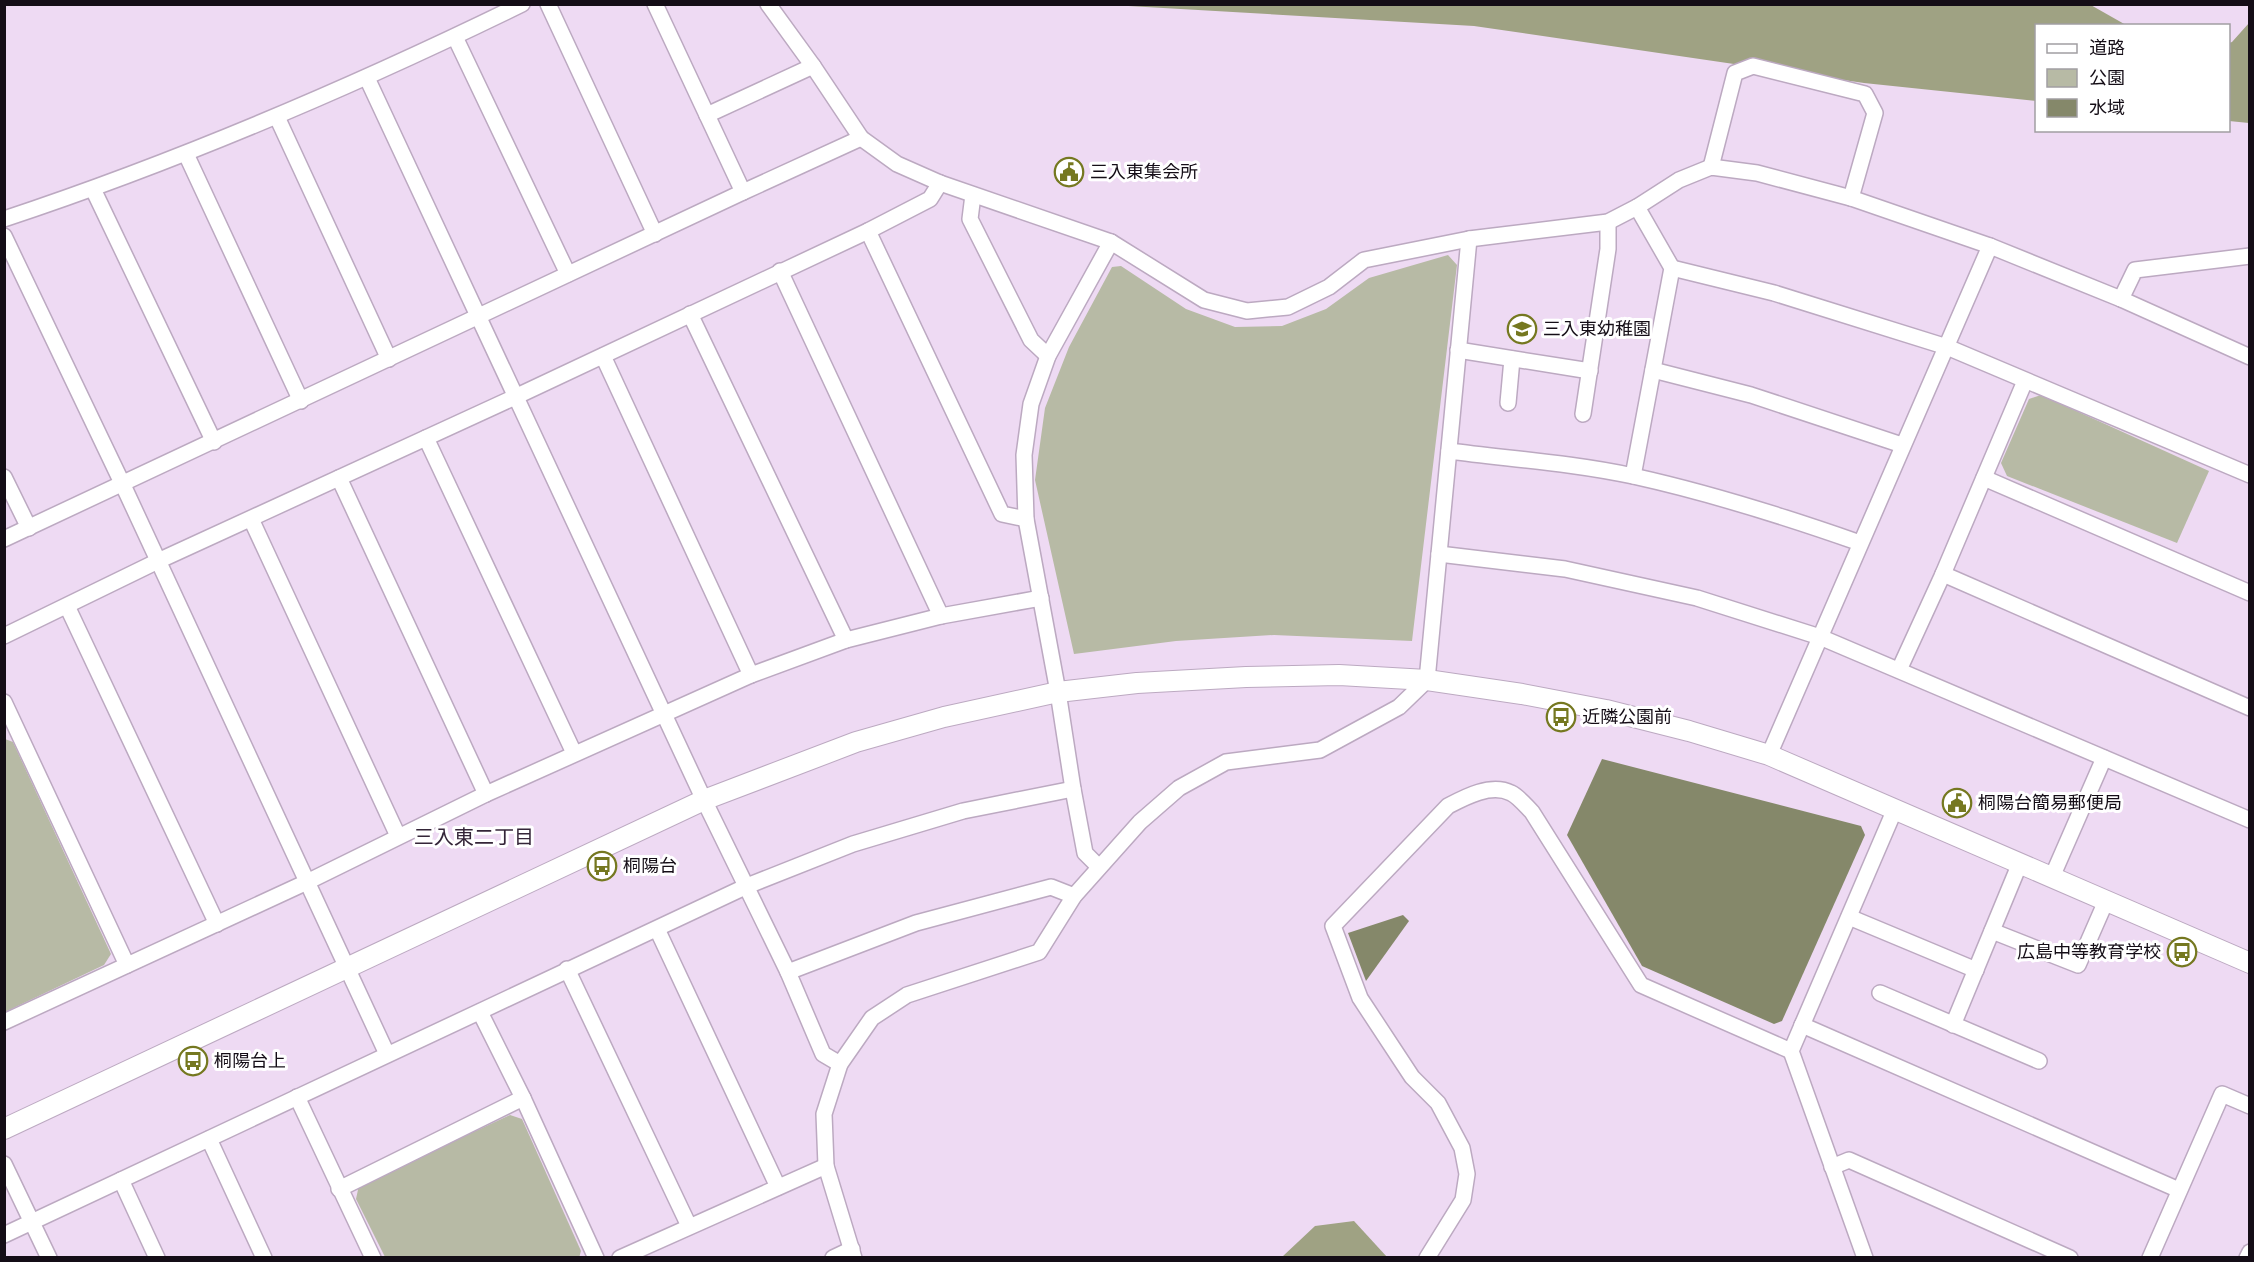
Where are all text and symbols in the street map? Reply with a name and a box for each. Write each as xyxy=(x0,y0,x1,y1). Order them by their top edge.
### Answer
legend xyxy=(2035,24,2230,132)
text: 道路 xyxy=(2089,37,2125,58)
text: 公園 xyxy=(2089,67,2125,88)
text: 水域 xyxy=(2089,97,2125,118)
public building icon: 三入東集会所 xyxy=(1053,156,1085,188)
place label: 三入東集会所 xyxy=(1090,161,1198,182)
school or university icon: 三入東幼稚園 xyxy=(1506,313,1538,345)
place label: 三入東幼稚園 xyxy=(1543,318,1651,339)
bus stop icon: 近隣公園前 xyxy=(1545,701,1577,733)
place label: 近隣公園前 xyxy=(1582,706,1672,727)
public building icon: 桐陽台簡易郵便局 xyxy=(1941,787,1973,819)
place label: 桐陽台簡易郵便局 xyxy=(1978,792,2122,813)
district label: 三入東二丁目 xyxy=(414,825,534,849)
bus stop icon: 桐陽台 xyxy=(586,850,618,882)
place label: 桐陽台 xyxy=(623,855,677,876)
bus stop icon: 広島中等教育学校 xyxy=(2166,936,2198,968)
place label: 広島中等教育学校 xyxy=(2017,941,2161,962)
bus stop icon: 桐陽台上 xyxy=(177,1045,209,1077)
place label: 桐陽台上 xyxy=(214,1050,286,1071)

